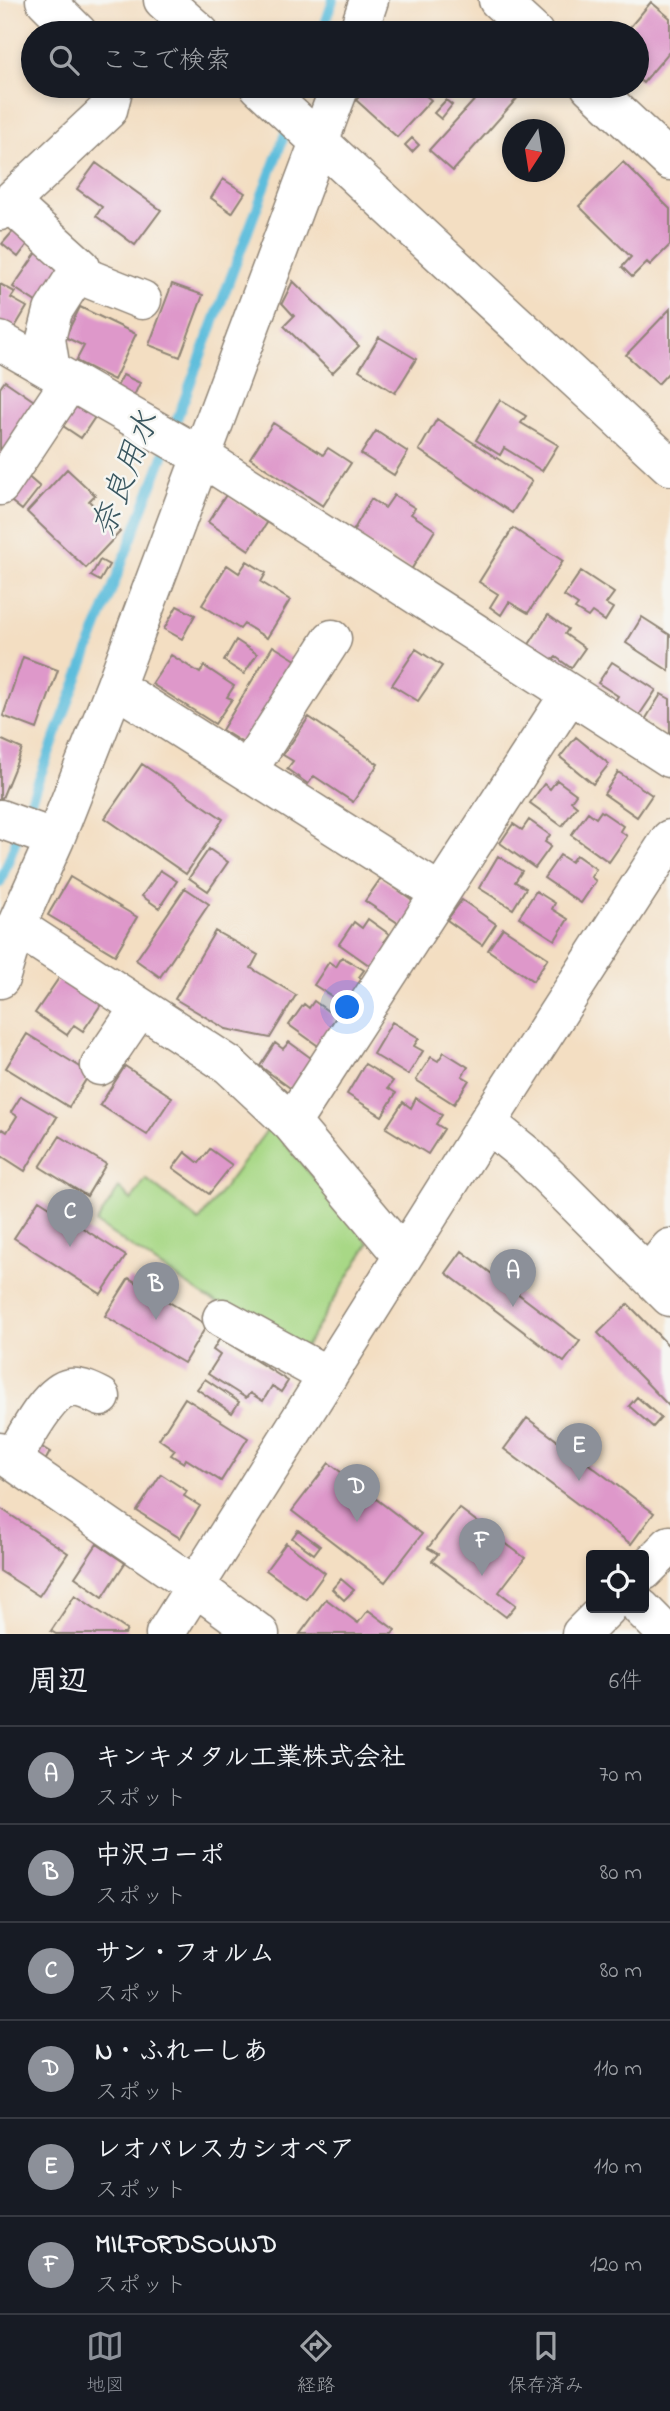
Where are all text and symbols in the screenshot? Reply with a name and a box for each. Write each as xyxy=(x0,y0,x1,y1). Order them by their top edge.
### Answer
search box xyxy=(21,21,649,98)
icon: search xyxy=(45,41,83,79)
text: ここで検索 xyxy=(101,43,231,81)
north arrow xyxy=(502,119,565,182)
water label: 奈良用水 xyxy=(81,405,173,545)
your location xyxy=(330,990,364,1024)
pin: C xyxy=(47,1189,93,1247)
pin: A xyxy=(490,1249,536,1307)
pin: B xyxy=(133,1262,179,1320)
pin: E xyxy=(556,1423,602,1481)
pin: D xyxy=(334,1464,380,1522)
pin: F xyxy=(459,1518,505,1576)
map controls xyxy=(586,1550,649,1613)
button: locate xyxy=(586,1550,649,1613)
text: 周辺 xyxy=(28,1661,88,1705)
text: 6件 xyxy=(609,1666,642,1699)
text: キンキメタル工業株式会社 xyxy=(95,1740,406,1778)
text: A xyxy=(44,1759,58,1792)
text: 70 m xyxy=(599,1759,642,1792)
text: スポット xyxy=(95,1783,187,1816)
text: 中沢コーポ xyxy=(95,1838,225,1876)
text: B xyxy=(43,1857,59,1890)
text: 80 m xyxy=(600,1857,642,1890)
text: スポット xyxy=(95,1881,187,1914)
text: サン・フォルム xyxy=(95,1936,275,1974)
text: C xyxy=(45,1955,57,1988)
text: 80 m xyxy=(600,1955,642,1988)
text: スポット xyxy=(95,1979,187,2012)
text: N・ふれーしあ xyxy=(95,2034,269,2072)
text: D xyxy=(43,2053,59,2086)
text: 110 m xyxy=(594,2053,642,2086)
text: スポット xyxy=(95,2077,187,2110)
text: レオパレスカシオペア xyxy=(95,2132,355,2170)
text: E xyxy=(44,2151,58,2184)
text: 110 m xyxy=(594,2151,642,2184)
text: スポット xyxy=(95,2175,187,2208)
text: MILFORDSOUND xyxy=(95,2227,277,2265)
text: F xyxy=(44,2249,58,2282)
text: 120 m xyxy=(590,2249,642,2282)
text: スポット xyxy=(95,2270,187,2303)
tab: 地図 xyxy=(86,2327,124,2400)
tab: 経路 xyxy=(297,2327,335,2400)
tab: 保存済み xyxy=(508,2327,584,2400)

